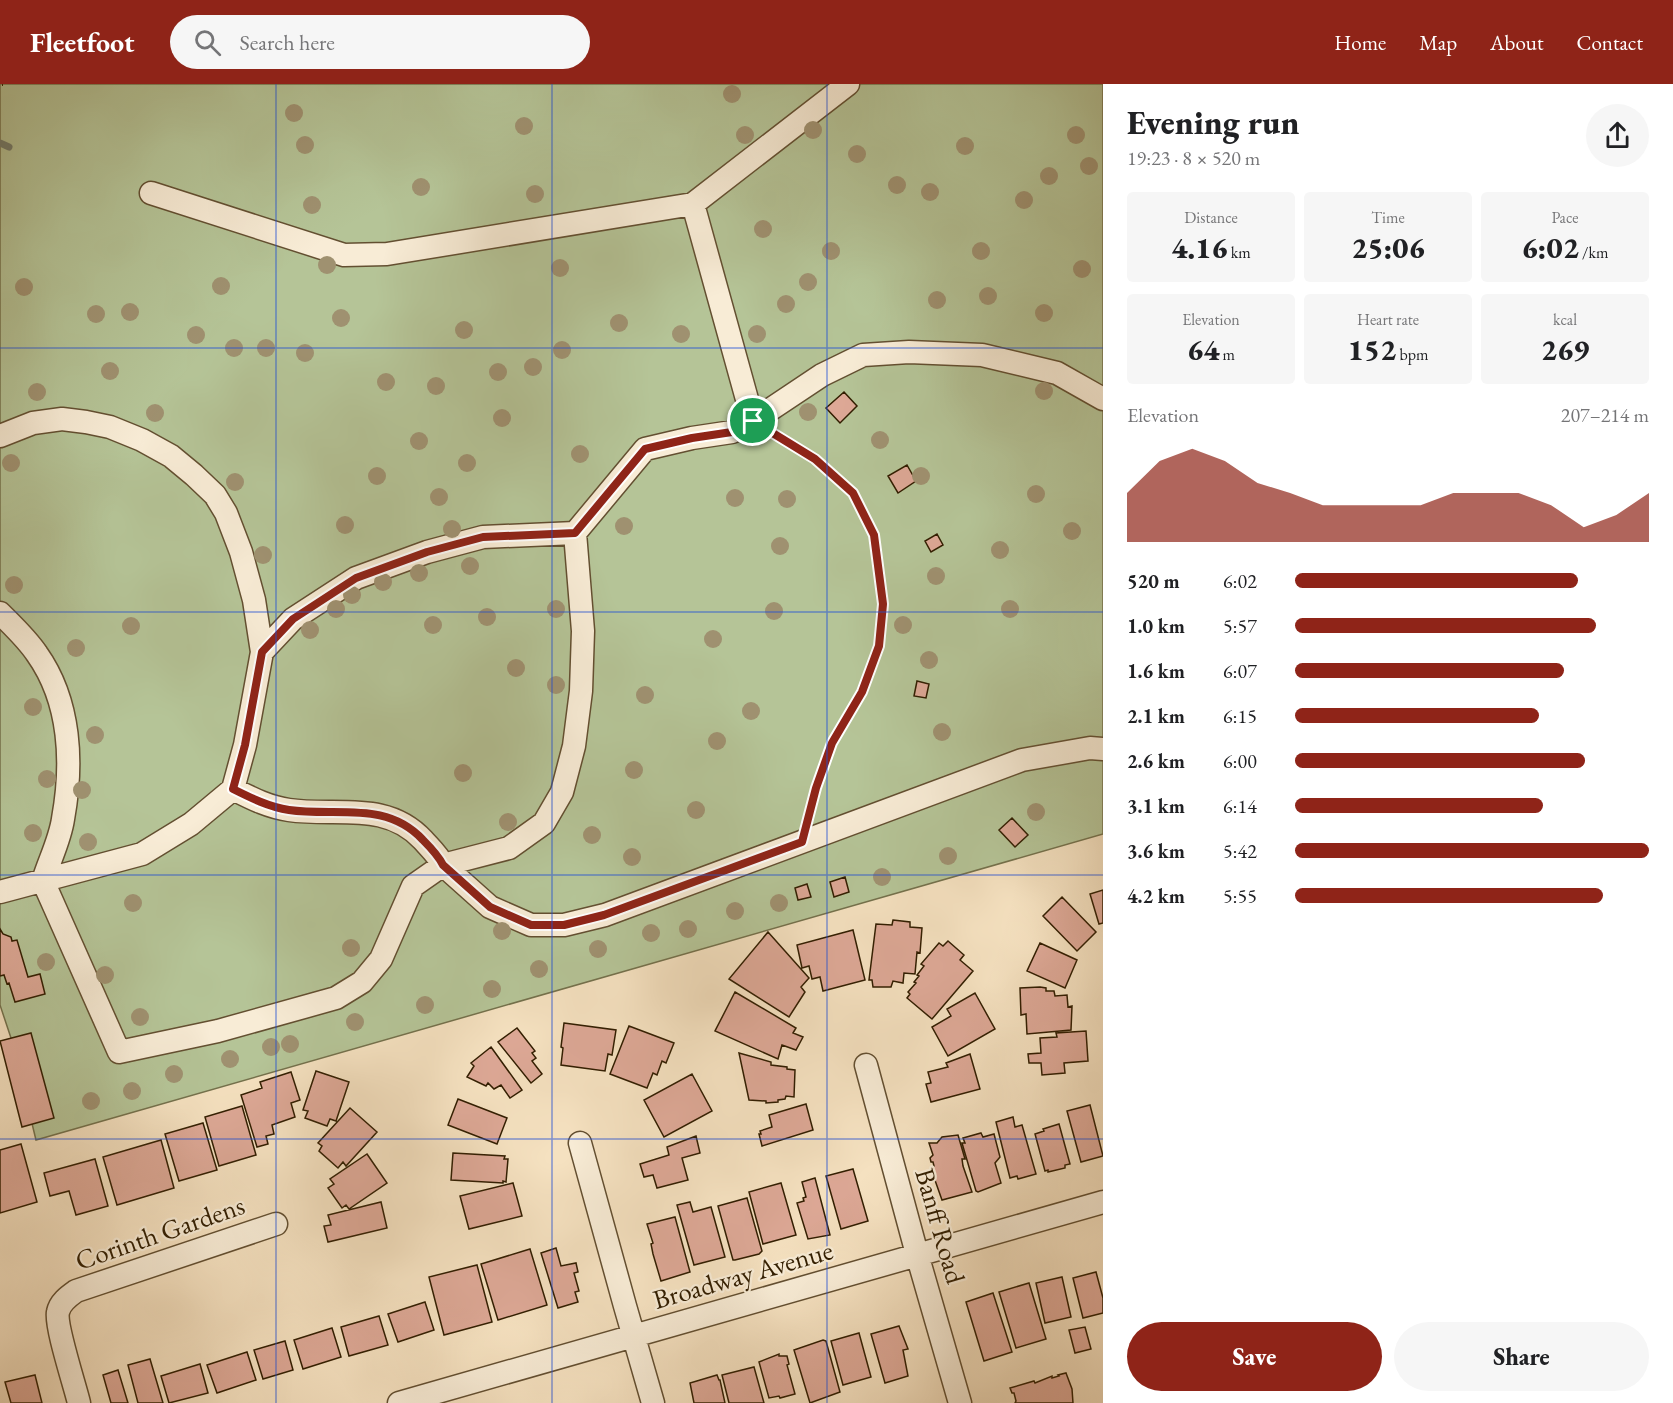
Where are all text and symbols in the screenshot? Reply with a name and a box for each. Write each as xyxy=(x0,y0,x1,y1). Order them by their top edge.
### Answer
search box xyxy=(170,15,590,69)
text: Fleetfoot xyxy=(30,24,134,60)
icon: search xyxy=(191,26,224,59)
text: Search here xyxy=(239,28,335,57)
text: Home xyxy=(1334,29,1386,56)
text: Map xyxy=(1419,29,1457,56)
text: About xyxy=(1490,29,1543,56)
text: Contact xyxy=(1576,29,1643,56)
text: Evening run xyxy=(1127,101,1299,144)
button: share xyxy=(1586,104,1649,167)
text: 19:23 · 8 × 520 m xyxy=(1127,145,1260,171)
text: Distance xyxy=(1184,207,1238,228)
text: Time xyxy=(1371,207,1405,228)
text: Pace xyxy=(1552,207,1578,228)
text: 4.16 xyxy=(1171,228,1227,267)
text: 25:06 xyxy=(1351,228,1425,267)
text: 6:02 xyxy=(1522,228,1579,267)
text: km xyxy=(1227,242,1251,263)
text: /km xyxy=(1579,242,1608,263)
text: Elevation xyxy=(1182,309,1240,330)
text: Heart rate xyxy=(1357,309,1419,330)
text: kcal xyxy=(1553,309,1577,330)
text: 64 xyxy=(1187,330,1219,369)
text: 152 xyxy=(1348,330,1396,369)
text: 269 xyxy=(1541,330,1589,369)
text: m xyxy=(1219,344,1235,365)
text: bpm xyxy=(1396,344,1428,365)
pin xyxy=(727,395,778,446)
text: Elevation xyxy=(1127,402,1199,428)
text: 207–214 m xyxy=(1561,402,1649,428)
icon: arrive xyxy=(736,404,769,437)
text: 520 m xyxy=(1127,568,1180,594)
text: 6:02 xyxy=(1223,568,1257,594)
text: 1.0 km xyxy=(1127,613,1185,639)
text: 5:57 xyxy=(1223,613,1257,639)
text: 1.6 km xyxy=(1127,658,1185,684)
text: 6:07 xyxy=(1223,658,1257,684)
text: 2.1 km xyxy=(1127,703,1185,729)
text: 6:15 xyxy=(1223,703,1257,729)
text: 2.6 km xyxy=(1127,748,1185,774)
text: 6:00 xyxy=(1223,748,1257,774)
text: 3.1 km xyxy=(1127,793,1185,819)
text: 6:14 xyxy=(1223,793,1257,819)
text: 3.6 km xyxy=(1127,838,1185,864)
text: 5:42 xyxy=(1223,838,1257,864)
text: 4.2 km xyxy=(1127,883,1185,909)
text: 5:55 xyxy=(1223,883,1257,909)
street label: Banff Road xyxy=(907,1164,974,1288)
street label: Corinth Gardens xyxy=(71,1187,249,1278)
street label: Broadway Avenue xyxy=(649,1232,837,1317)
button: Save xyxy=(1127,1322,1382,1391)
button: Share xyxy=(1394,1322,1649,1391)

